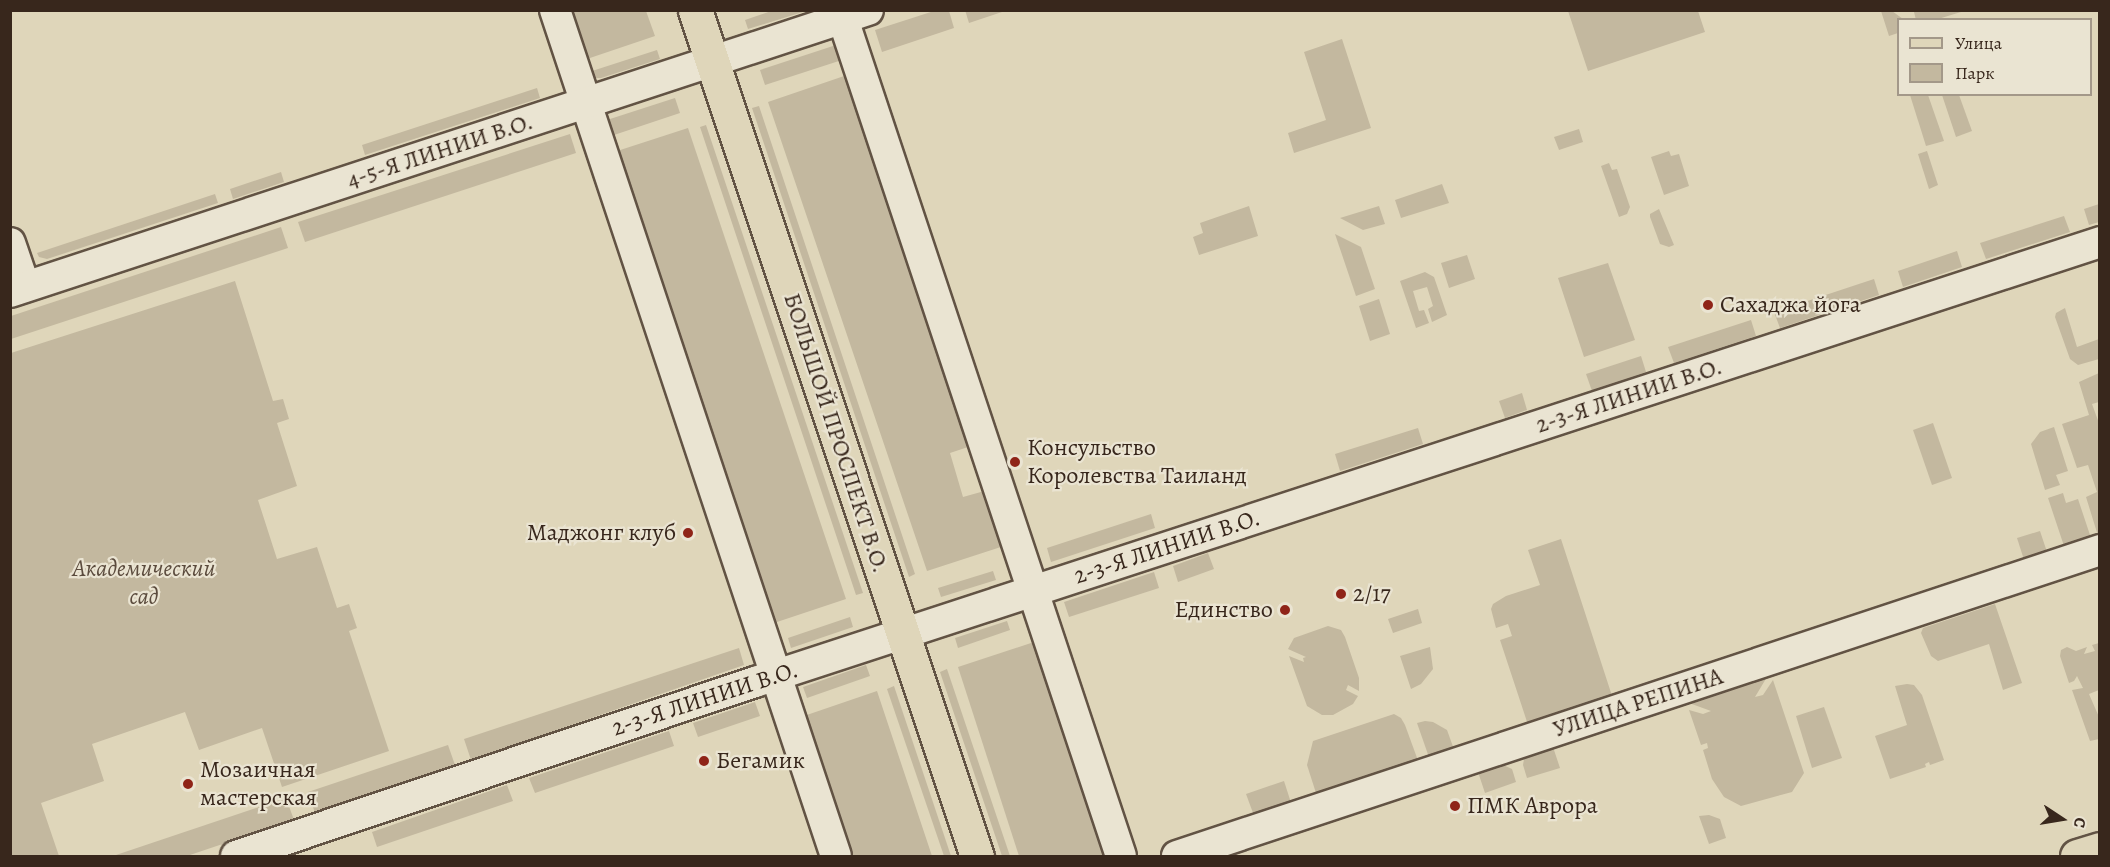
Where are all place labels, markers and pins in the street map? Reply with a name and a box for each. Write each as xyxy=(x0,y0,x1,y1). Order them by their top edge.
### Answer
place label: Сахаджа йога xyxy=(1720,291,1861,319)
marker: Сахаджа йога xyxy=(1701,298,1715,312)
place label: Консульство Королевства Таиланд xyxy=(1027,434,1247,490)
marker: Консульство Королевства Таиланд xyxy=(1008,455,1022,469)
place label: Маджонг клуб xyxy=(527,519,676,547)
marker: Маджонг клуб xyxy=(681,526,695,540)
place label: 2/17 xyxy=(1353,580,1391,608)
marker: 2/17 xyxy=(1334,587,1348,601)
place label: Единство xyxy=(1174,596,1273,624)
marker: Единство xyxy=(1278,603,1292,617)
place label: Бегамик xyxy=(716,747,805,775)
marker: Бегамик xyxy=(697,754,711,768)
place label: Мозаичная мастерская xyxy=(200,756,317,812)
marker: Мозаичная мастерская xyxy=(181,777,195,791)
place label: ПМК Аврора xyxy=(1467,792,1598,820)
marker: ПМК Аврора xyxy=(1448,799,1462,813)

